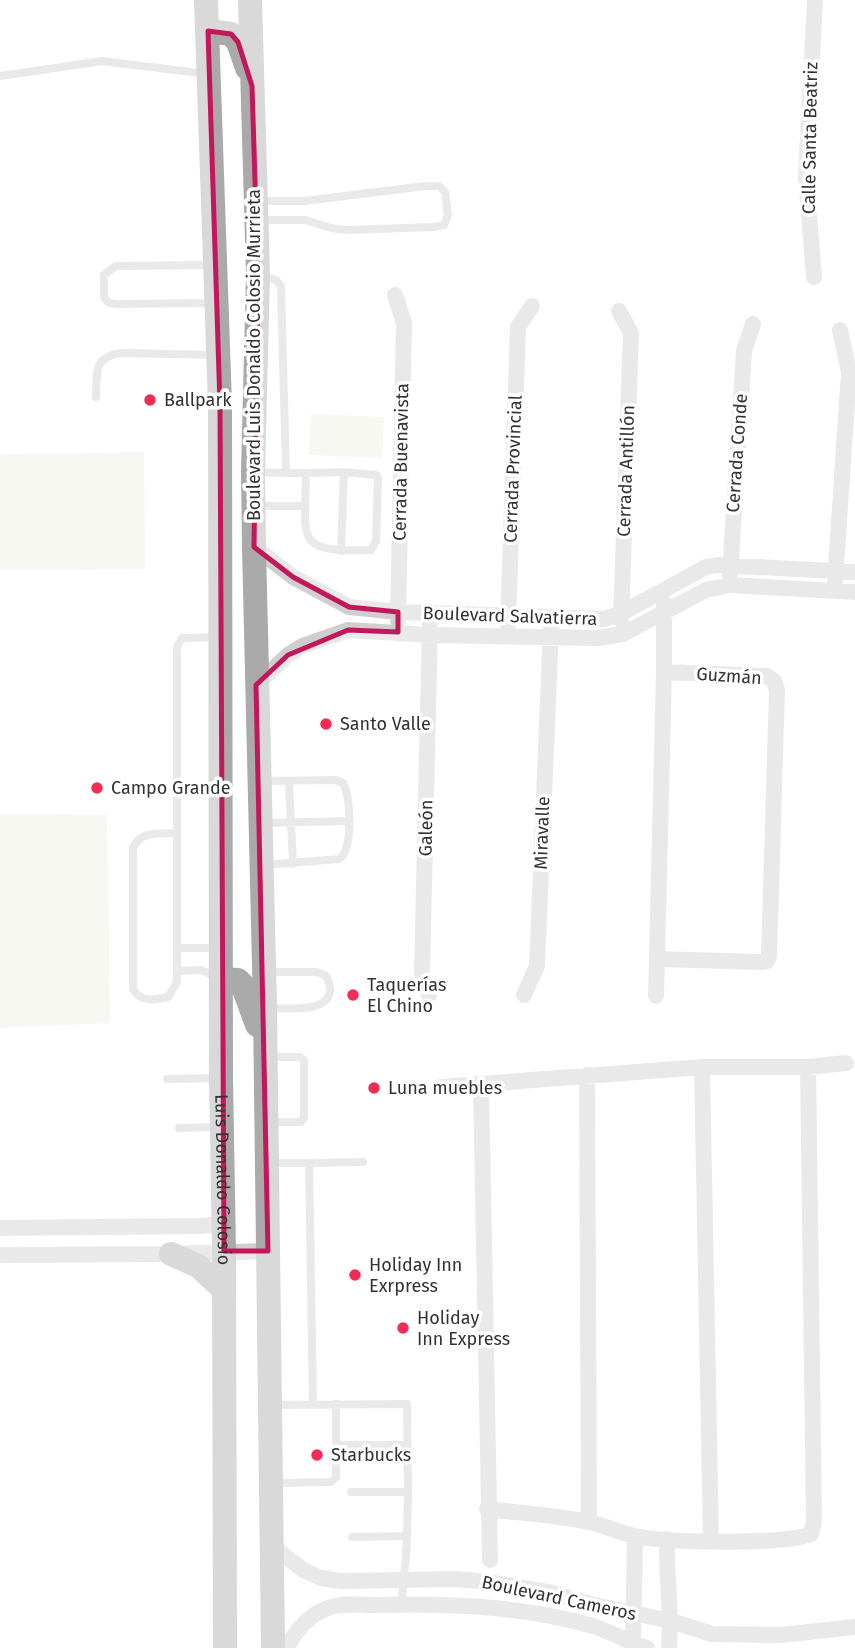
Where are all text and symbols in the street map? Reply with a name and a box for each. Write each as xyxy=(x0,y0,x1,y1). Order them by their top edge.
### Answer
street label: Calle Santa Beatriz xyxy=(798,61,822,214)
street label: Boulevard Luis Donaldo Colosio Murrieta xyxy=(243,189,265,521)
street label: Cerrada Buenavista xyxy=(389,383,413,541)
place label: Ballpark xyxy=(164,389,232,411)
marker: Ballpark xyxy=(142,392,158,408)
street label: Cerrada Conde xyxy=(722,393,752,513)
street label: Cerrada Provincial xyxy=(499,395,527,543)
street label: Cerrada Antillón xyxy=(613,405,639,537)
street label: Boulevard Salvatierra xyxy=(422,602,598,630)
street label: Guzmán xyxy=(696,663,762,689)
place label: Santo Valle xyxy=(340,713,431,735)
marker: Santo Valle xyxy=(318,716,334,732)
place label: Campo Grande xyxy=(111,777,231,799)
marker: Campo Grande xyxy=(89,780,105,796)
street label: Miravalle xyxy=(530,796,554,870)
street label: Galeón xyxy=(415,799,437,857)
place label: Taquerías El Chino xyxy=(367,974,446,1017)
marker: Taquerías El Chino xyxy=(345,987,361,1003)
place label: Luna muebles xyxy=(388,1077,502,1099)
marker: Luna muebles xyxy=(366,1080,382,1096)
street label: Luis Donaldo Colosio xyxy=(210,1094,235,1265)
place label: Holiday Inn Exrpress xyxy=(369,1254,462,1297)
marker: Holiday Inn Exrpress xyxy=(347,1267,363,1283)
place label: Holiday Inn Express xyxy=(417,1307,510,1350)
marker: Holiday Inn Express xyxy=(395,1320,411,1336)
place label: Starbucks xyxy=(331,1444,411,1466)
marker: Starbucks xyxy=(309,1447,325,1463)
street label: Boulevard Cameros xyxy=(480,1571,638,1625)

